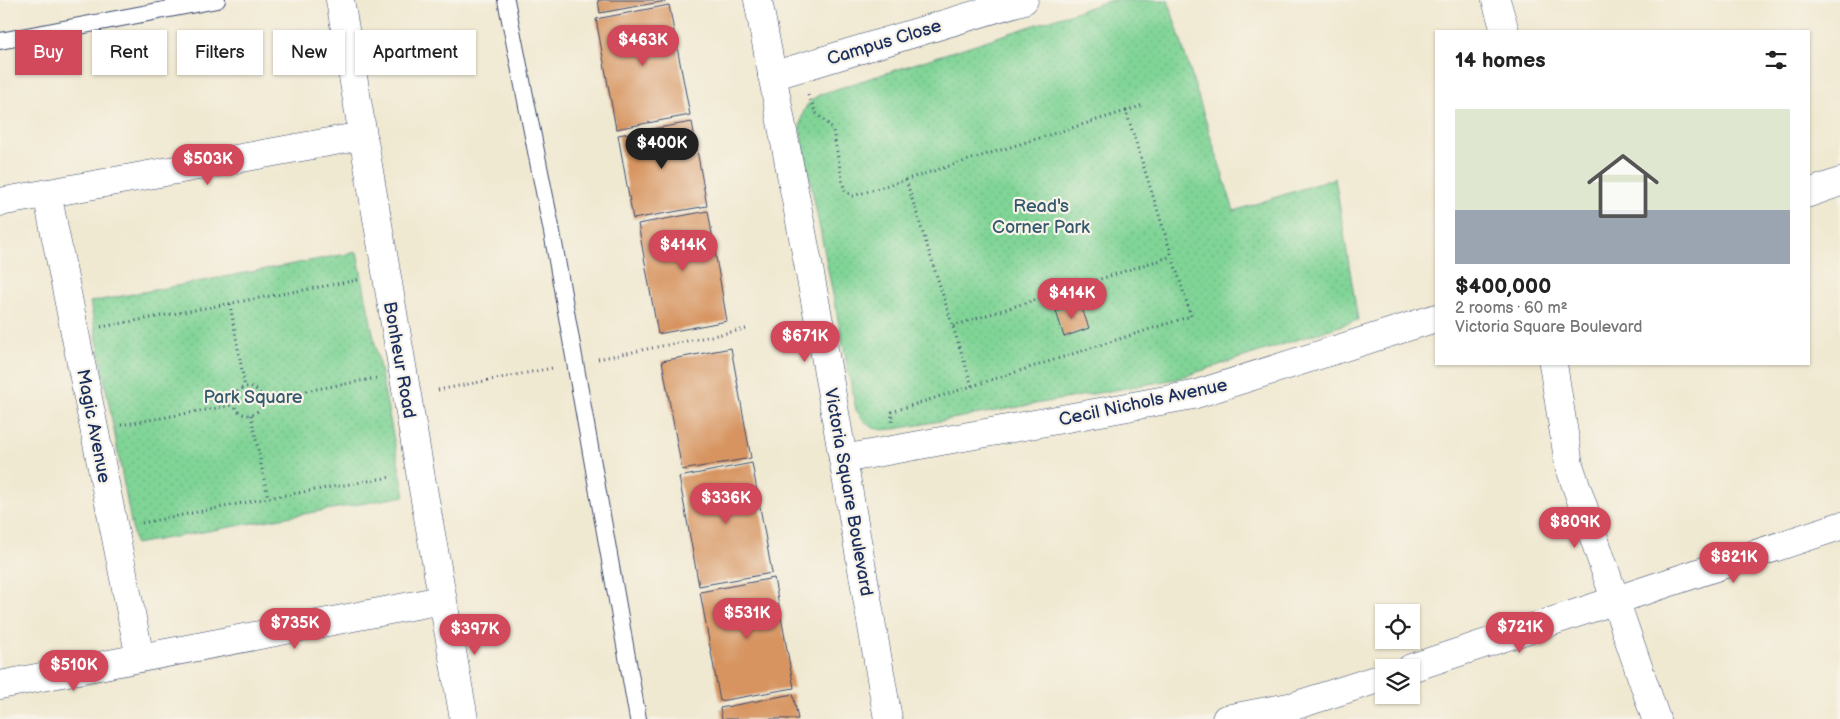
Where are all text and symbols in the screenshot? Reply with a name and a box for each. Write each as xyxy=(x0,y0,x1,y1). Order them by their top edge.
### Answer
street label: Campus Close xyxy=(824,15,944,70)
pin: $463K xyxy=(608,24,678,67)
chip: Buy xyxy=(15,30,82,75)
chip: Rent xyxy=(92,30,167,75)
chip: Filters xyxy=(177,30,263,75)
chip: New xyxy=(273,30,345,75)
chip: Apartment xyxy=(355,30,476,75)
text: $463K xyxy=(618,31,668,50)
icon: filters xyxy=(1762,46,1790,74)
text: 14 homes xyxy=(1455,48,1546,73)
pin: $400K xyxy=(627,128,697,170)
text: $400K xyxy=(637,134,687,153)
icon: home xyxy=(1578,141,1668,231)
pin: $503K xyxy=(173,144,243,186)
text: $503K xyxy=(183,150,233,169)
park label: Read's Corner Park xyxy=(992,196,1090,238)
pin: $414K xyxy=(648,230,718,272)
text: $414K xyxy=(660,236,706,255)
text: $400,000 xyxy=(1455,274,1551,299)
pin: $414K xyxy=(1037,278,1107,320)
text: $414K xyxy=(1049,284,1095,303)
text: 2 rooms · 60 m² xyxy=(1455,299,1568,318)
street label: Bonheur Road xyxy=(379,300,420,420)
text: Victoria Square Boulevard xyxy=(1455,318,1642,337)
pin: $671K xyxy=(770,320,840,363)
text: $671K xyxy=(782,327,828,346)
street label: Magic Avenue xyxy=(72,368,115,485)
street label: Cecil Nichols Avenue xyxy=(1057,374,1230,431)
street label: Victoria Square Boulevard xyxy=(820,386,877,598)
park label: Park Square xyxy=(203,387,303,408)
pin: $336K xyxy=(691,482,761,525)
text: $336K xyxy=(701,489,751,508)
pin: $809K xyxy=(1540,506,1610,549)
text: $809K xyxy=(1550,513,1600,532)
pin: $821K xyxy=(1699,542,1769,584)
text: $821K xyxy=(1710,548,1758,567)
pin: $531K xyxy=(712,598,782,640)
text: $531K xyxy=(724,604,770,623)
map controls xyxy=(1375,604,1420,704)
button: locate xyxy=(1375,604,1420,649)
pin: $735K xyxy=(260,608,330,650)
pin: $721K xyxy=(1485,612,1555,654)
text: $735K xyxy=(271,614,319,633)
pin: $397K xyxy=(440,614,510,656)
text: $721K xyxy=(1497,618,1543,637)
text: $397K xyxy=(451,620,499,639)
pin: $510K xyxy=(39,650,109,692)
text: $510K xyxy=(50,656,98,675)
button: layers xyxy=(1375,659,1420,704)

